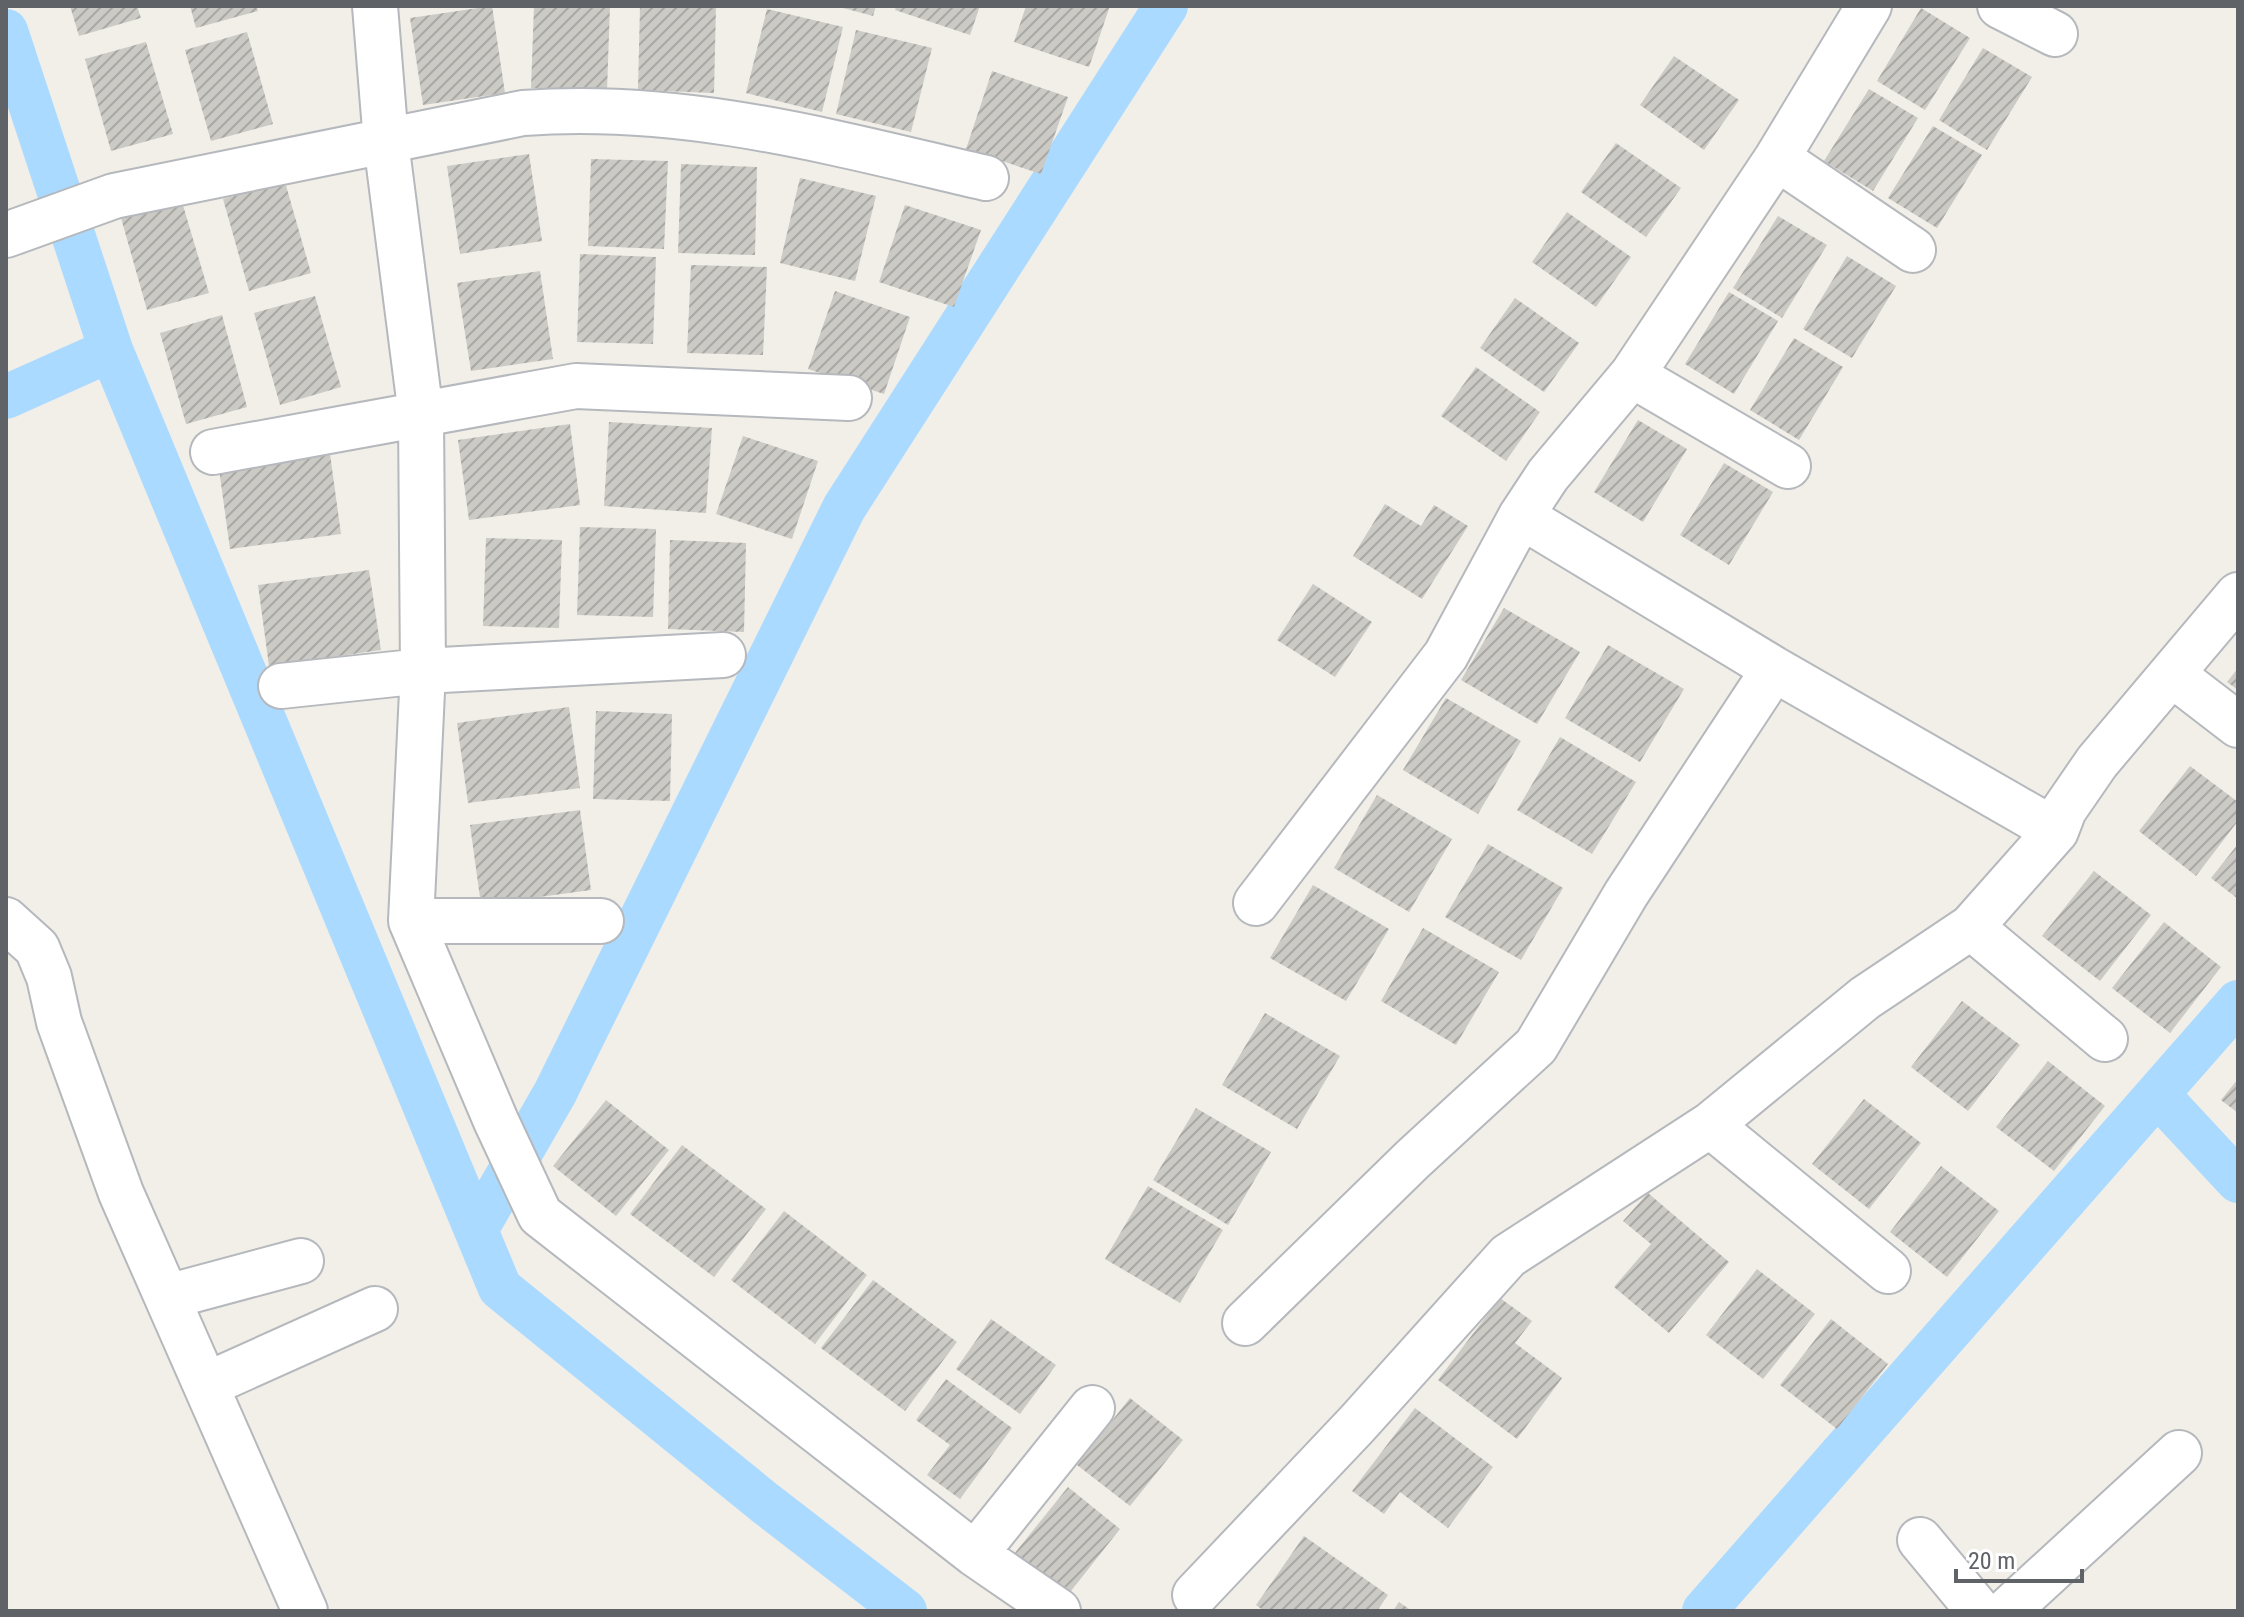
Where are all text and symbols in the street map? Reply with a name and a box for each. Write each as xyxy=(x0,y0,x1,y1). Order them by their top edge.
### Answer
scale bar xyxy=(1956,1533,2082,1583)
text: 20 m xyxy=(1968,1547,2015,1575)

